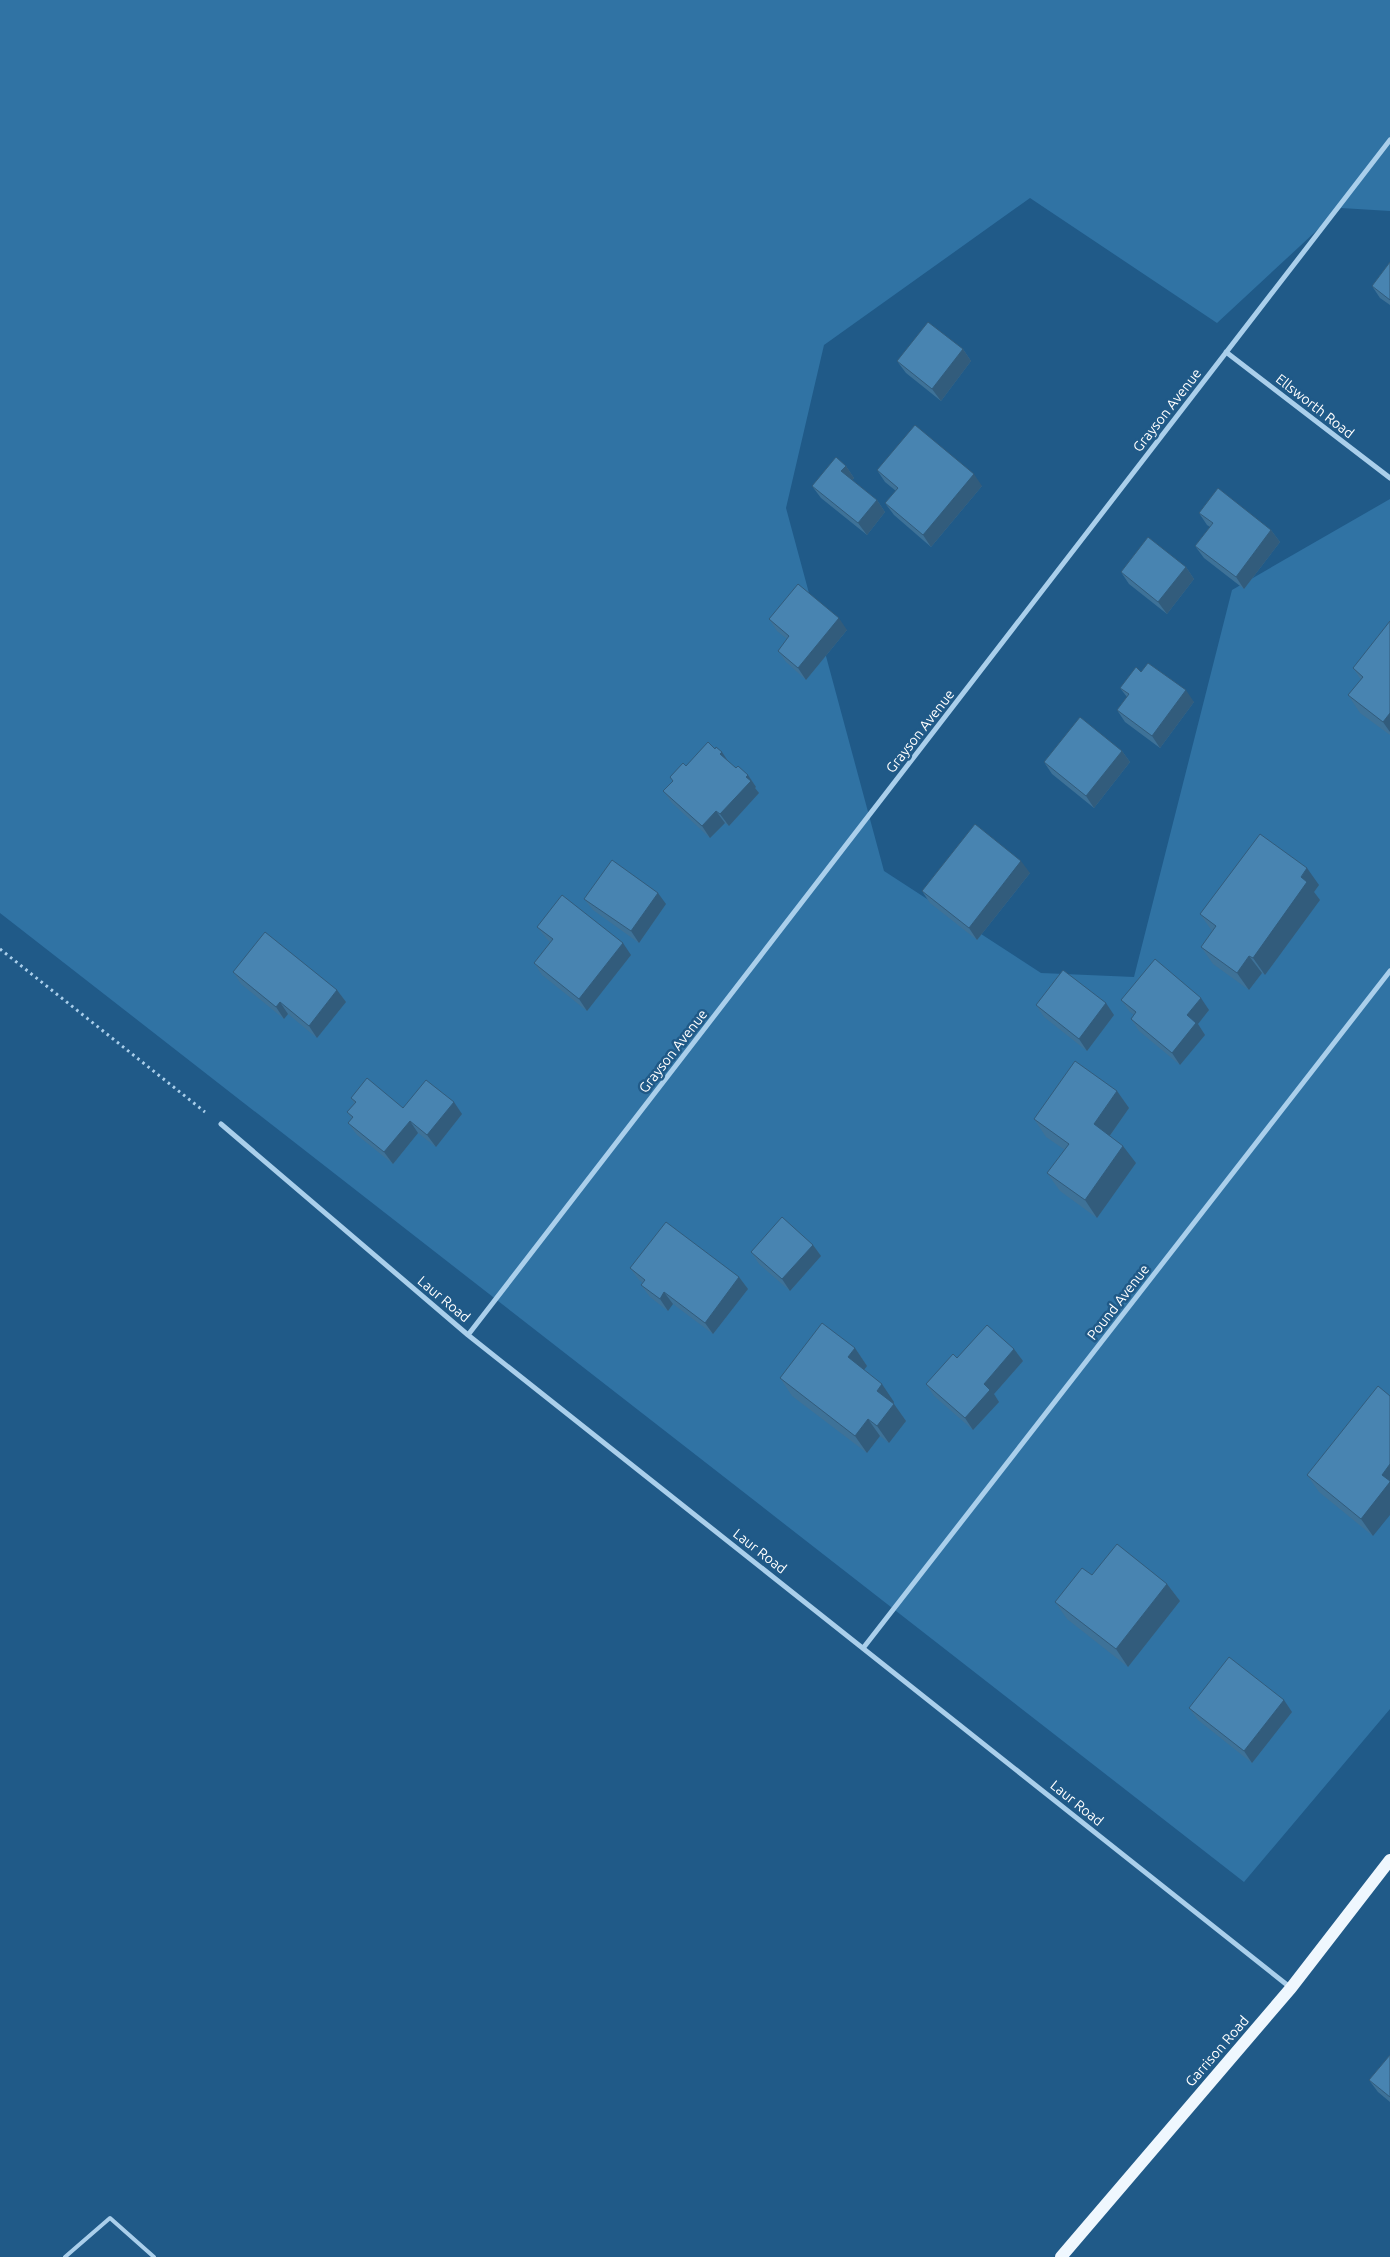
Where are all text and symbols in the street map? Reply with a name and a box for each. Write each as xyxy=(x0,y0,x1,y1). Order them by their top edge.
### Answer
street label: Grayson Avenue xyxy=(1130,365,1204,455)
street label: Ellsworth Road xyxy=(1273,371,1357,441)
street label: Grayson Avenue xyxy=(883,686,957,776)
street label: Grayson Avenue xyxy=(636,1006,710,1096)
street label: Pound Avenue xyxy=(1084,1261,1152,1343)
street label: Laur Road xyxy=(415,1273,473,1325)
street label: Laur Road xyxy=(730,1525,790,1577)
street label: Laur Road xyxy=(1047,1777,1107,1829)
street label: Garrison Road xyxy=(1182,2012,1252,2090)

